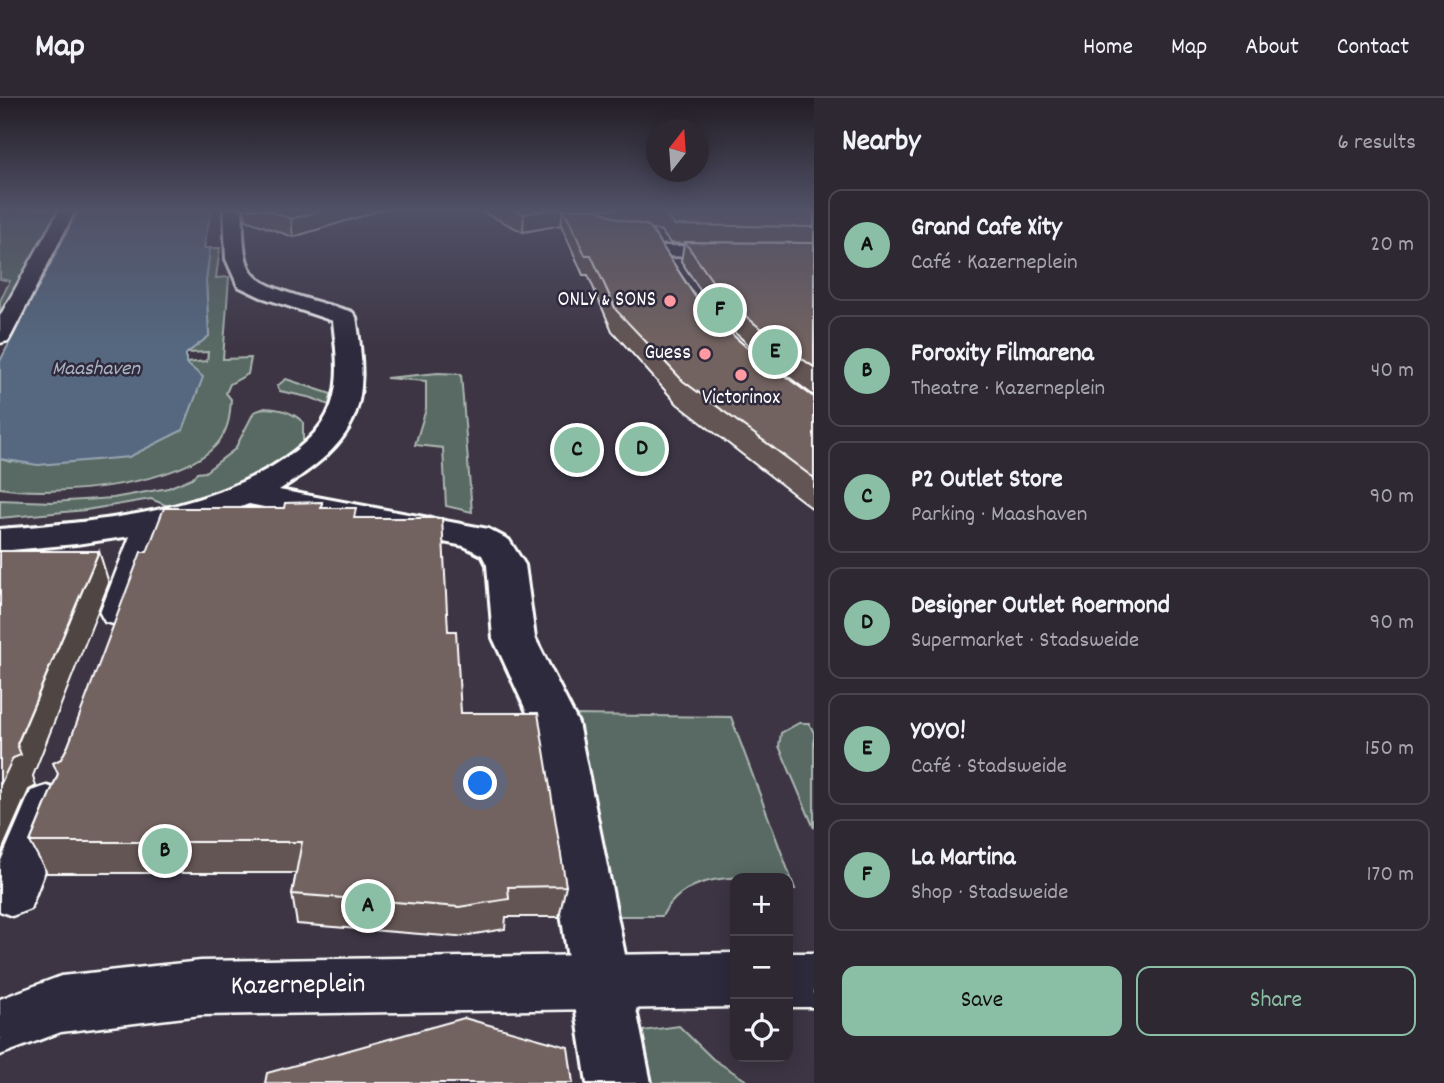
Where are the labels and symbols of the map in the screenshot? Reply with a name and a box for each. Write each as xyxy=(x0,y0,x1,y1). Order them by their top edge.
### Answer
north arrow xyxy=(646,119,709,182)
pin: F xyxy=(697,284,743,336)
place label: ONLY & SONS xyxy=(557,286,656,316)
marker: ONLY & SONS xyxy=(662,293,678,309)
pin: E xyxy=(752,326,798,378)
place label: Guess xyxy=(644,339,691,369)
marker: Guess xyxy=(697,346,713,362)
water label: Maashaven xyxy=(52,355,141,385)
marker: Victorinox xyxy=(733,367,749,383)
place label: Victorinox xyxy=(702,384,780,414)
pin: D xyxy=(619,423,665,475)
pin: C xyxy=(554,424,600,476)
your location xyxy=(463,766,497,800)
pin: B xyxy=(142,825,188,877)
pin: A xyxy=(345,880,391,932)
street label: Kazerneplein xyxy=(230,966,366,1008)

